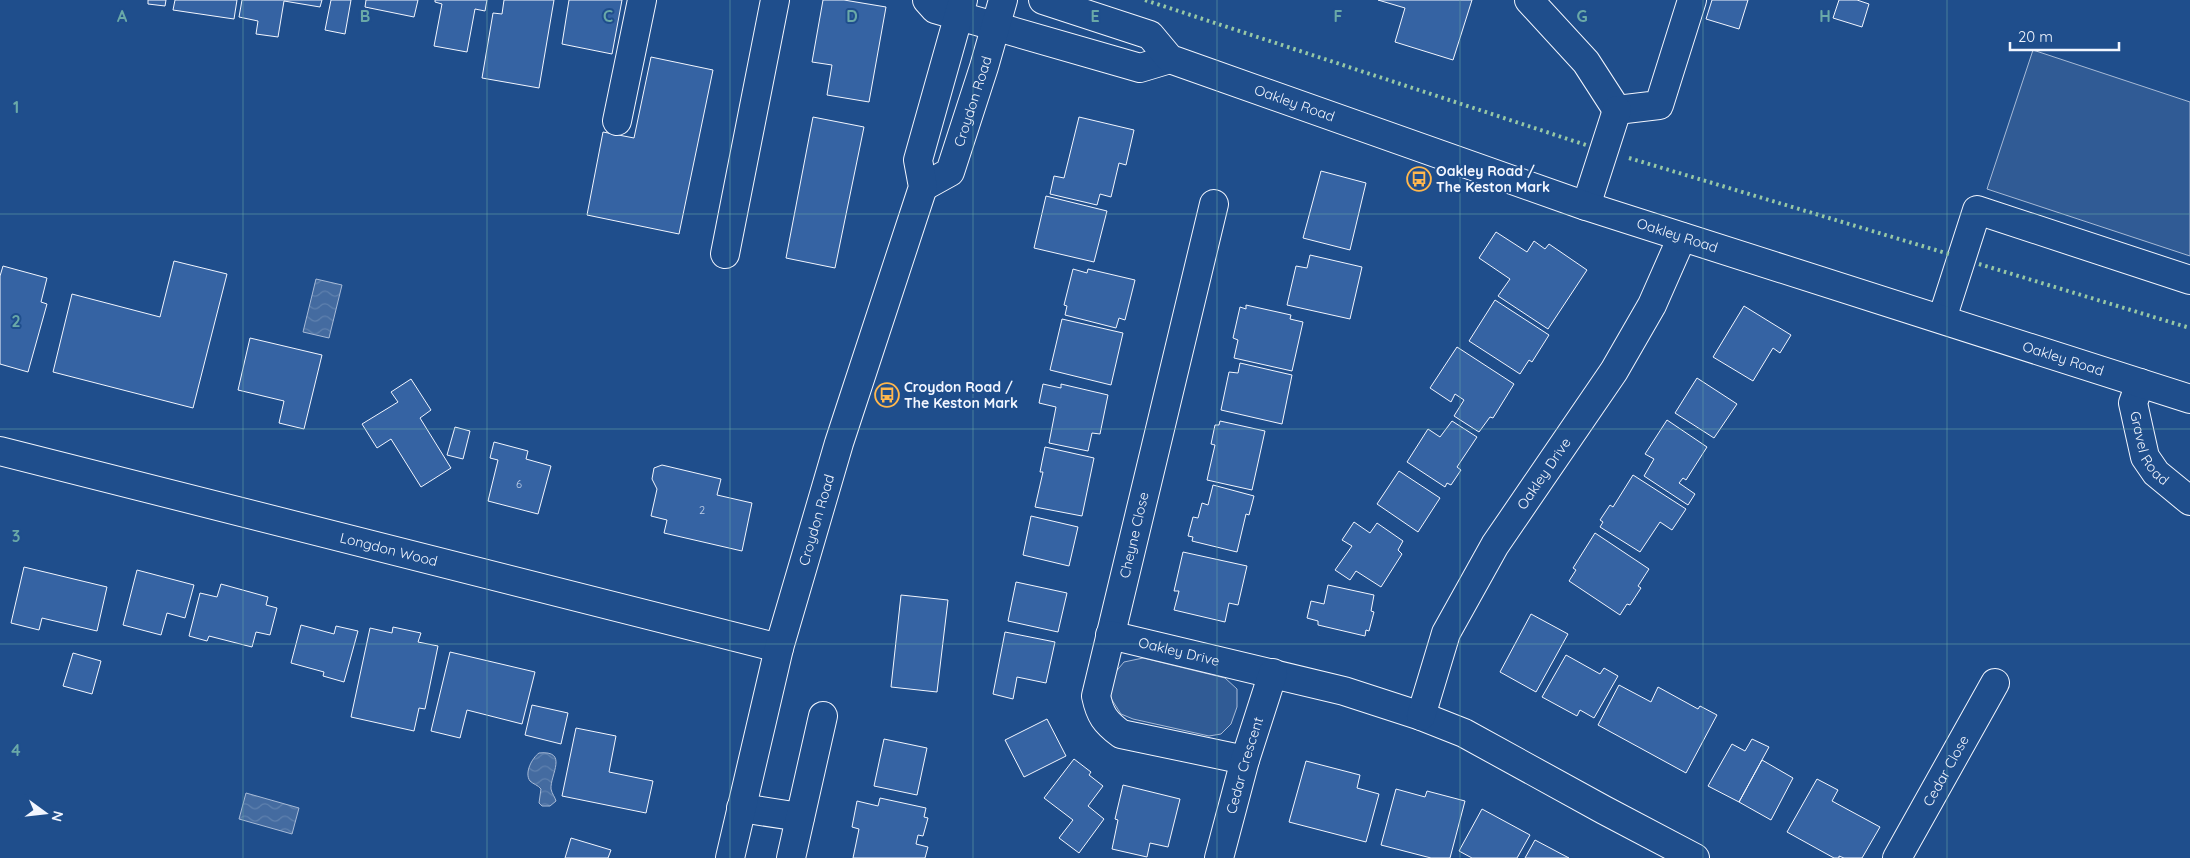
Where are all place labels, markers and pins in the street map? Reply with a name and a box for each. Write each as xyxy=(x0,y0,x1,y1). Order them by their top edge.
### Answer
place label: Oakley Road / The Keston Mark xyxy=(1436,162,1550,196)
bus stop icon: Oakley Road / The Keston Mark xyxy=(1406,166,1432,192)
place label: Croydon Road / The Keston Mark xyxy=(904,378,1018,412)
bus stop icon: Croydon Road / The Keston Mark xyxy=(874,382,900,408)

